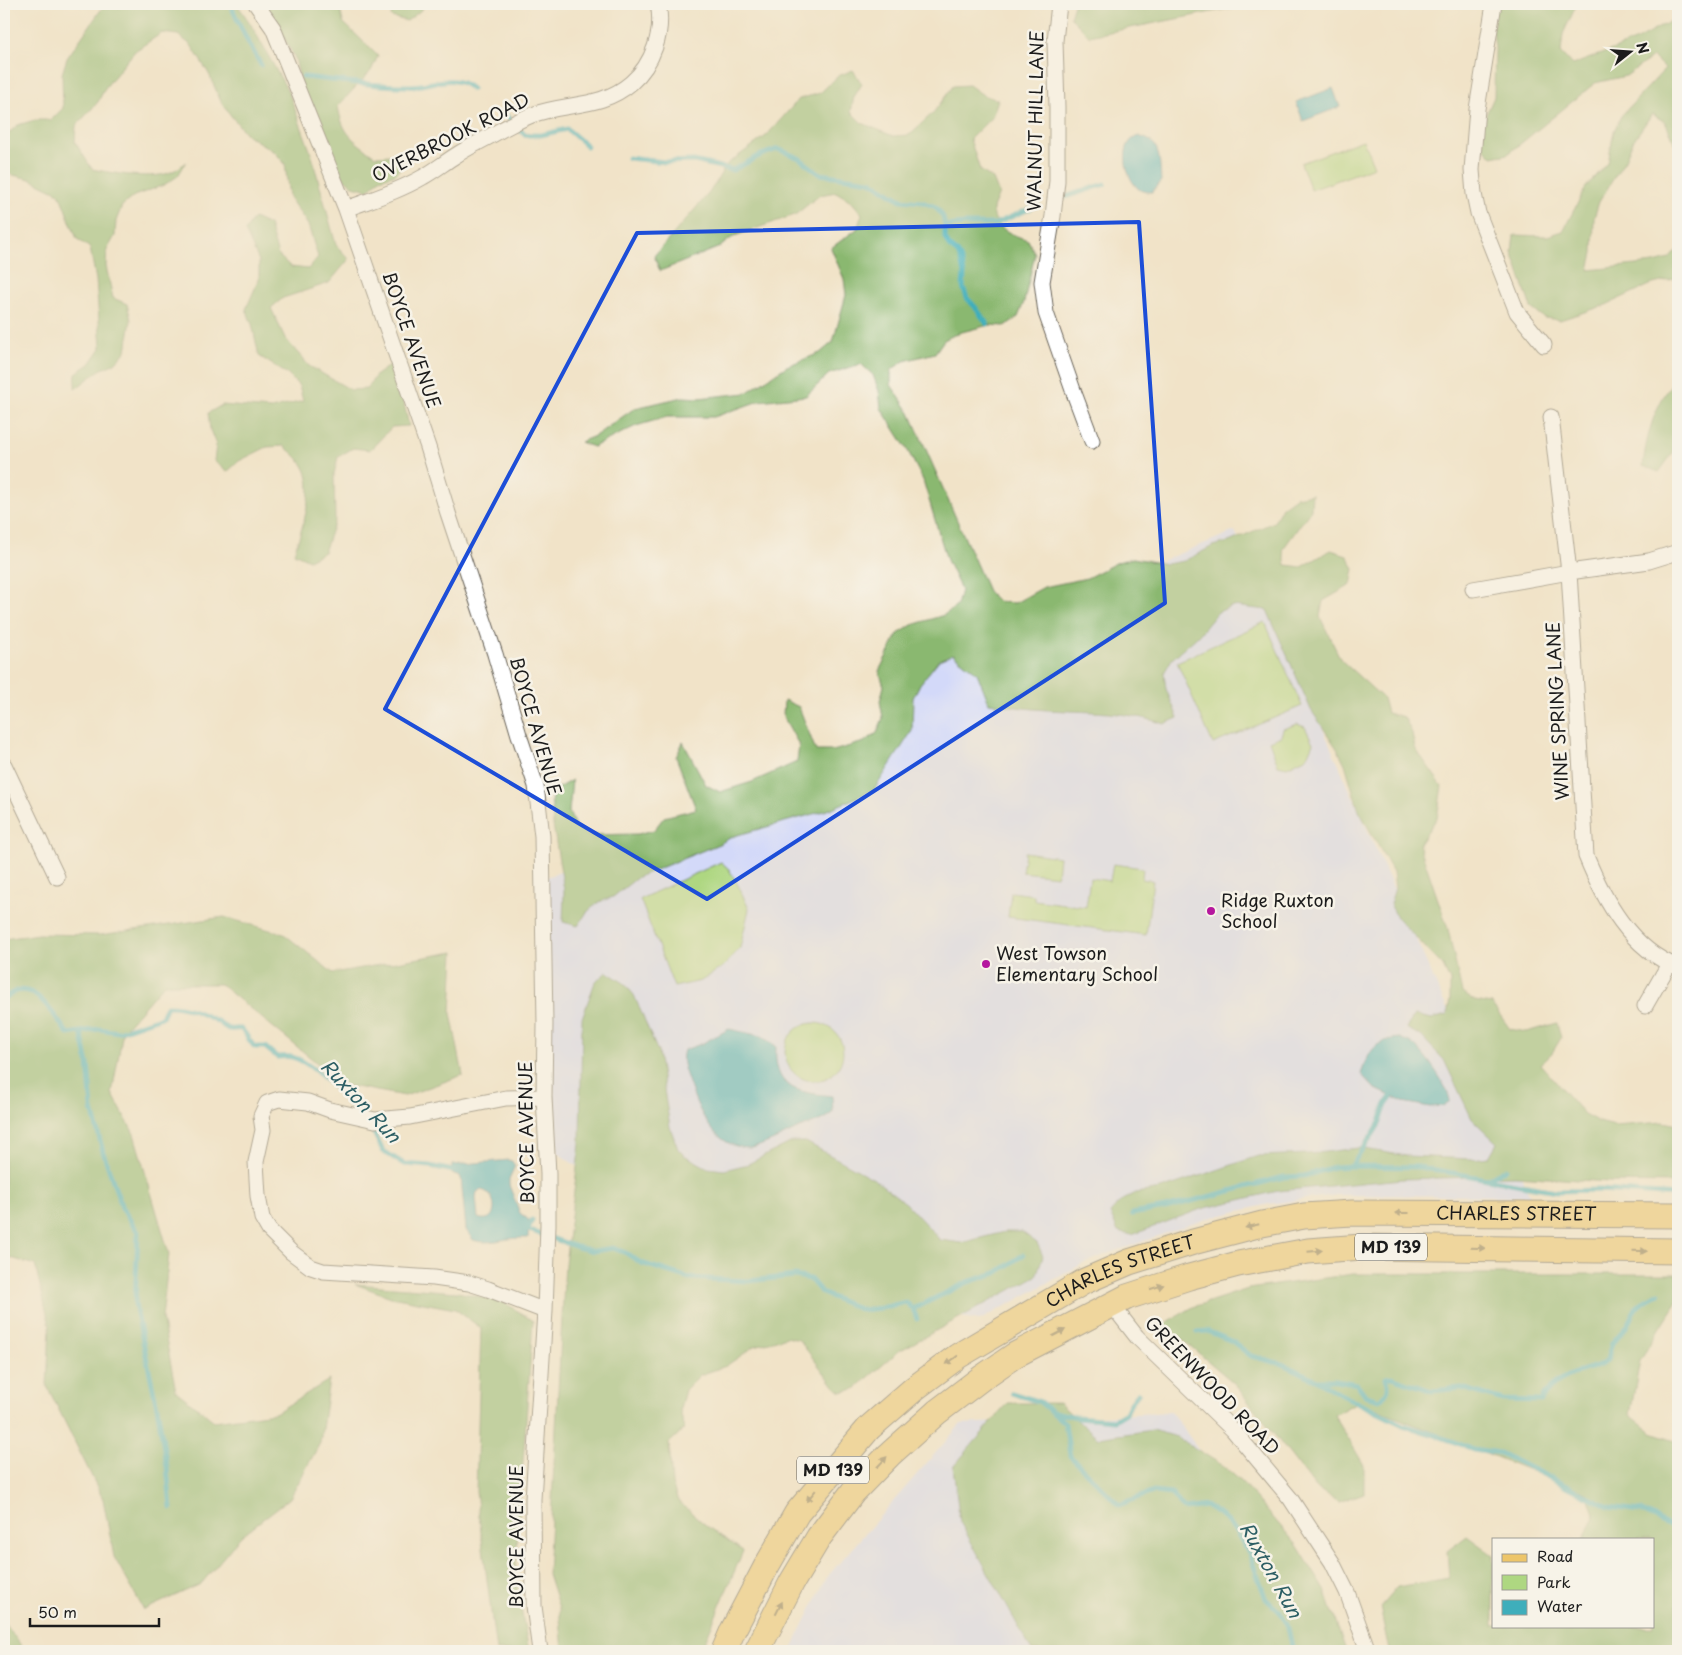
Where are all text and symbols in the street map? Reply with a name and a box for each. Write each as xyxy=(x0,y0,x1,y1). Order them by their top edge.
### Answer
north arrow xyxy=(1604,28,1654,78)
street label: WALNUT HILL LANE xyxy=(1019,30,1050,212)
text: N xyxy=(1631,40,1655,56)
street label: OVERBROOK ROAD xyxy=(367,85,534,188)
street label: BOYCE AVENUE xyxy=(376,267,449,412)
street label: WINE SPRING LANE xyxy=(1538,621,1575,801)
street label: BOYCE AVENUE xyxy=(504,653,569,798)
place label: Ridge Ruxton School xyxy=(1221,886,1334,934)
marker: Ridge Ruxton School xyxy=(1205,905,1217,917)
place label: West Towson Elementary School xyxy=(996,939,1158,987)
marker: West Towson Elementary School xyxy=(980,958,992,970)
water label: Ruxton Run xyxy=(315,1052,409,1150)
street label: BOYCE AVENUE xyxy=(511,1061,540,1205)
street label: CHARLES STREET xyxy=(1436,1199,1597,1227)
one-way arrow xyxy=(1394,1209,1410,1217)
one-way arrow xyxy=(1244,1222,1259,1230)
street label: CHARLES STREET xyxy=(1040,1227,1199,1314)
road number: MD 139 xyxy=(1355,1234,1427,1260)
one-way arrow xyxy=(1470,1244,1486,1252)
one-way arrow xyxy=(1308,1247,1324,1255)
one-way arrow xyxy=(1632,1247,1648,1255)
one-way arrow xyxy=(1150,1283,1165,1290)
street label: GREENWOOD ROAD xyxy=(1139,1309,1287,1460)
one-way arrow xyxy=(1052,1329,1066,1337)
one-way arrow xyxy=(945,1355,959,1365)
road number: MD 139 xyxy=(797,1456,869,1484)
one-way arrow xyxy=(876,1456,888,1468)
street label: BOYCE AVENUE xyxy=(502,1465,529,1609)
one-way arrow xyxy=(805,1490,816,1503)
water label: Ruxton Run xyxy=(1234,1517,1310,1624)
legend xyxy=(1492,1538,1654,1628)
text: Road xyxy=(1537,1544,1573,1567)
text: Park xyxy=(1537,1570,1571,1593)
text: Water xyxy=(1537,1594,1582,1617)
scale bar xyxy=(30,1595,159,1627)
text: 50 m xyxy=(38,1600,77,1623)
one-way arrow xyxy=(775,1600,783,1615)

